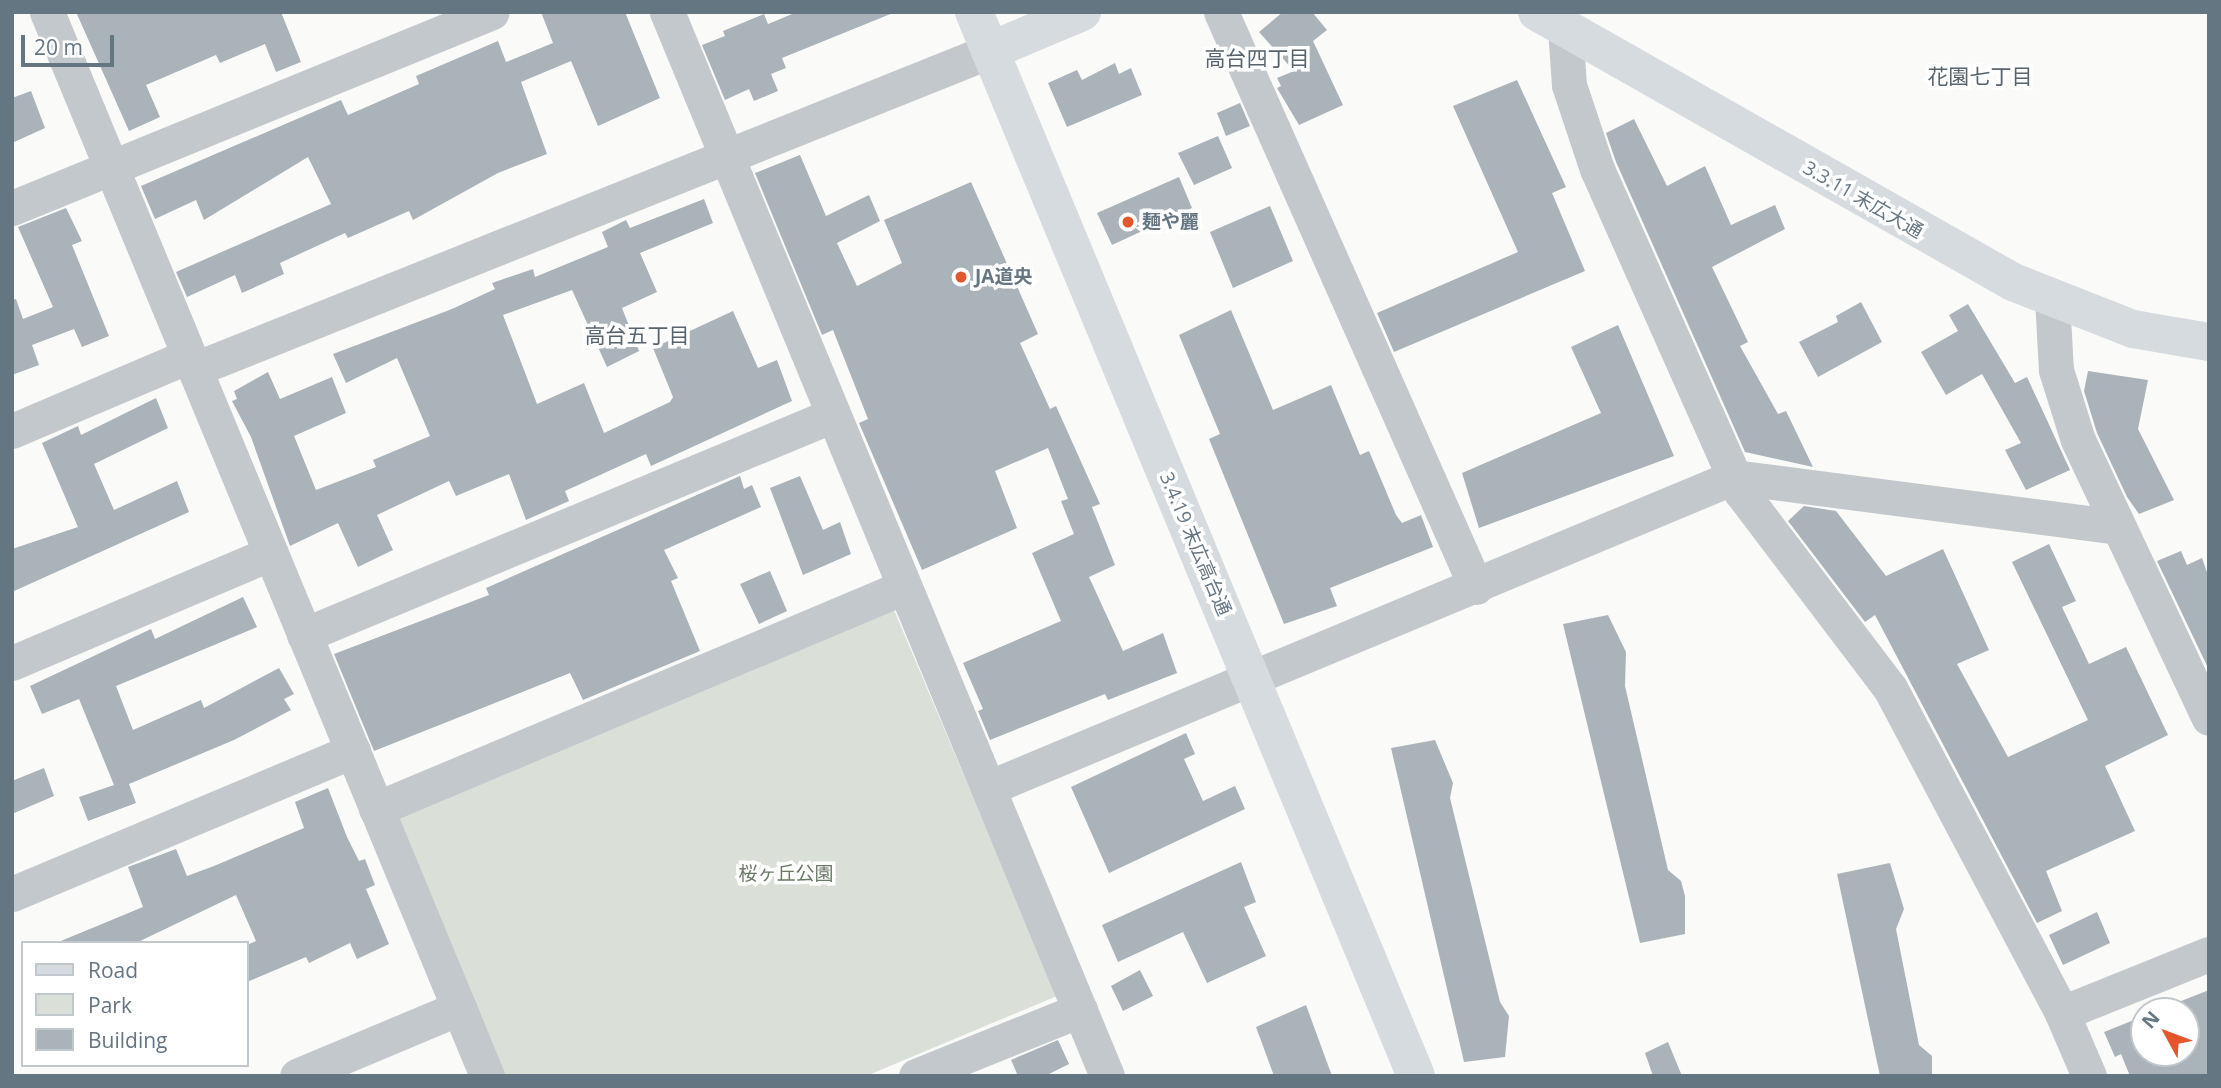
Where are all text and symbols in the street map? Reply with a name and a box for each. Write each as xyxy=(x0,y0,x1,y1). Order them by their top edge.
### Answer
scale bar xyxy=(24,21,117,65)
text: 20 m xyxy=(34,33,83,61)
district label: 高台四丁目 xyxy=(1205,45,1309,71)
district label: 花園七丁目 xyxy=(1928,63,2032,89)
street label: 3.3.11 末広大通 xyxy=(1799,157,1927,243)
place label: 麺や麗 xyxy=(1142,211,1199,233)
marker: 麺や麗 xyxy=(1120,214,1136,230)
place label: JA道央 xyxy=(975,266,1032,288)
marker: JA道央 xyxy=(953,269,969,285)
district label: 高台五丁目 xyxy=(585,322,689,348)
street label: 3.4.19 末広高台通 xyxy=(1155,469,1235,619)
park label: 桜ヶ丘公園 xyxy=(739,863,833,885)
legend xyxy=(21,941,248,1067)
text: Road xyxy=(88,956,138,984)
text: Park xyxy=(88,991,132,1019)
north arrow xyxy=(2130,997,2200,1067)
text: N xyxy=(2136,1005,2166,1034)
text: Building xyxy=(88,1026,167,1054)

